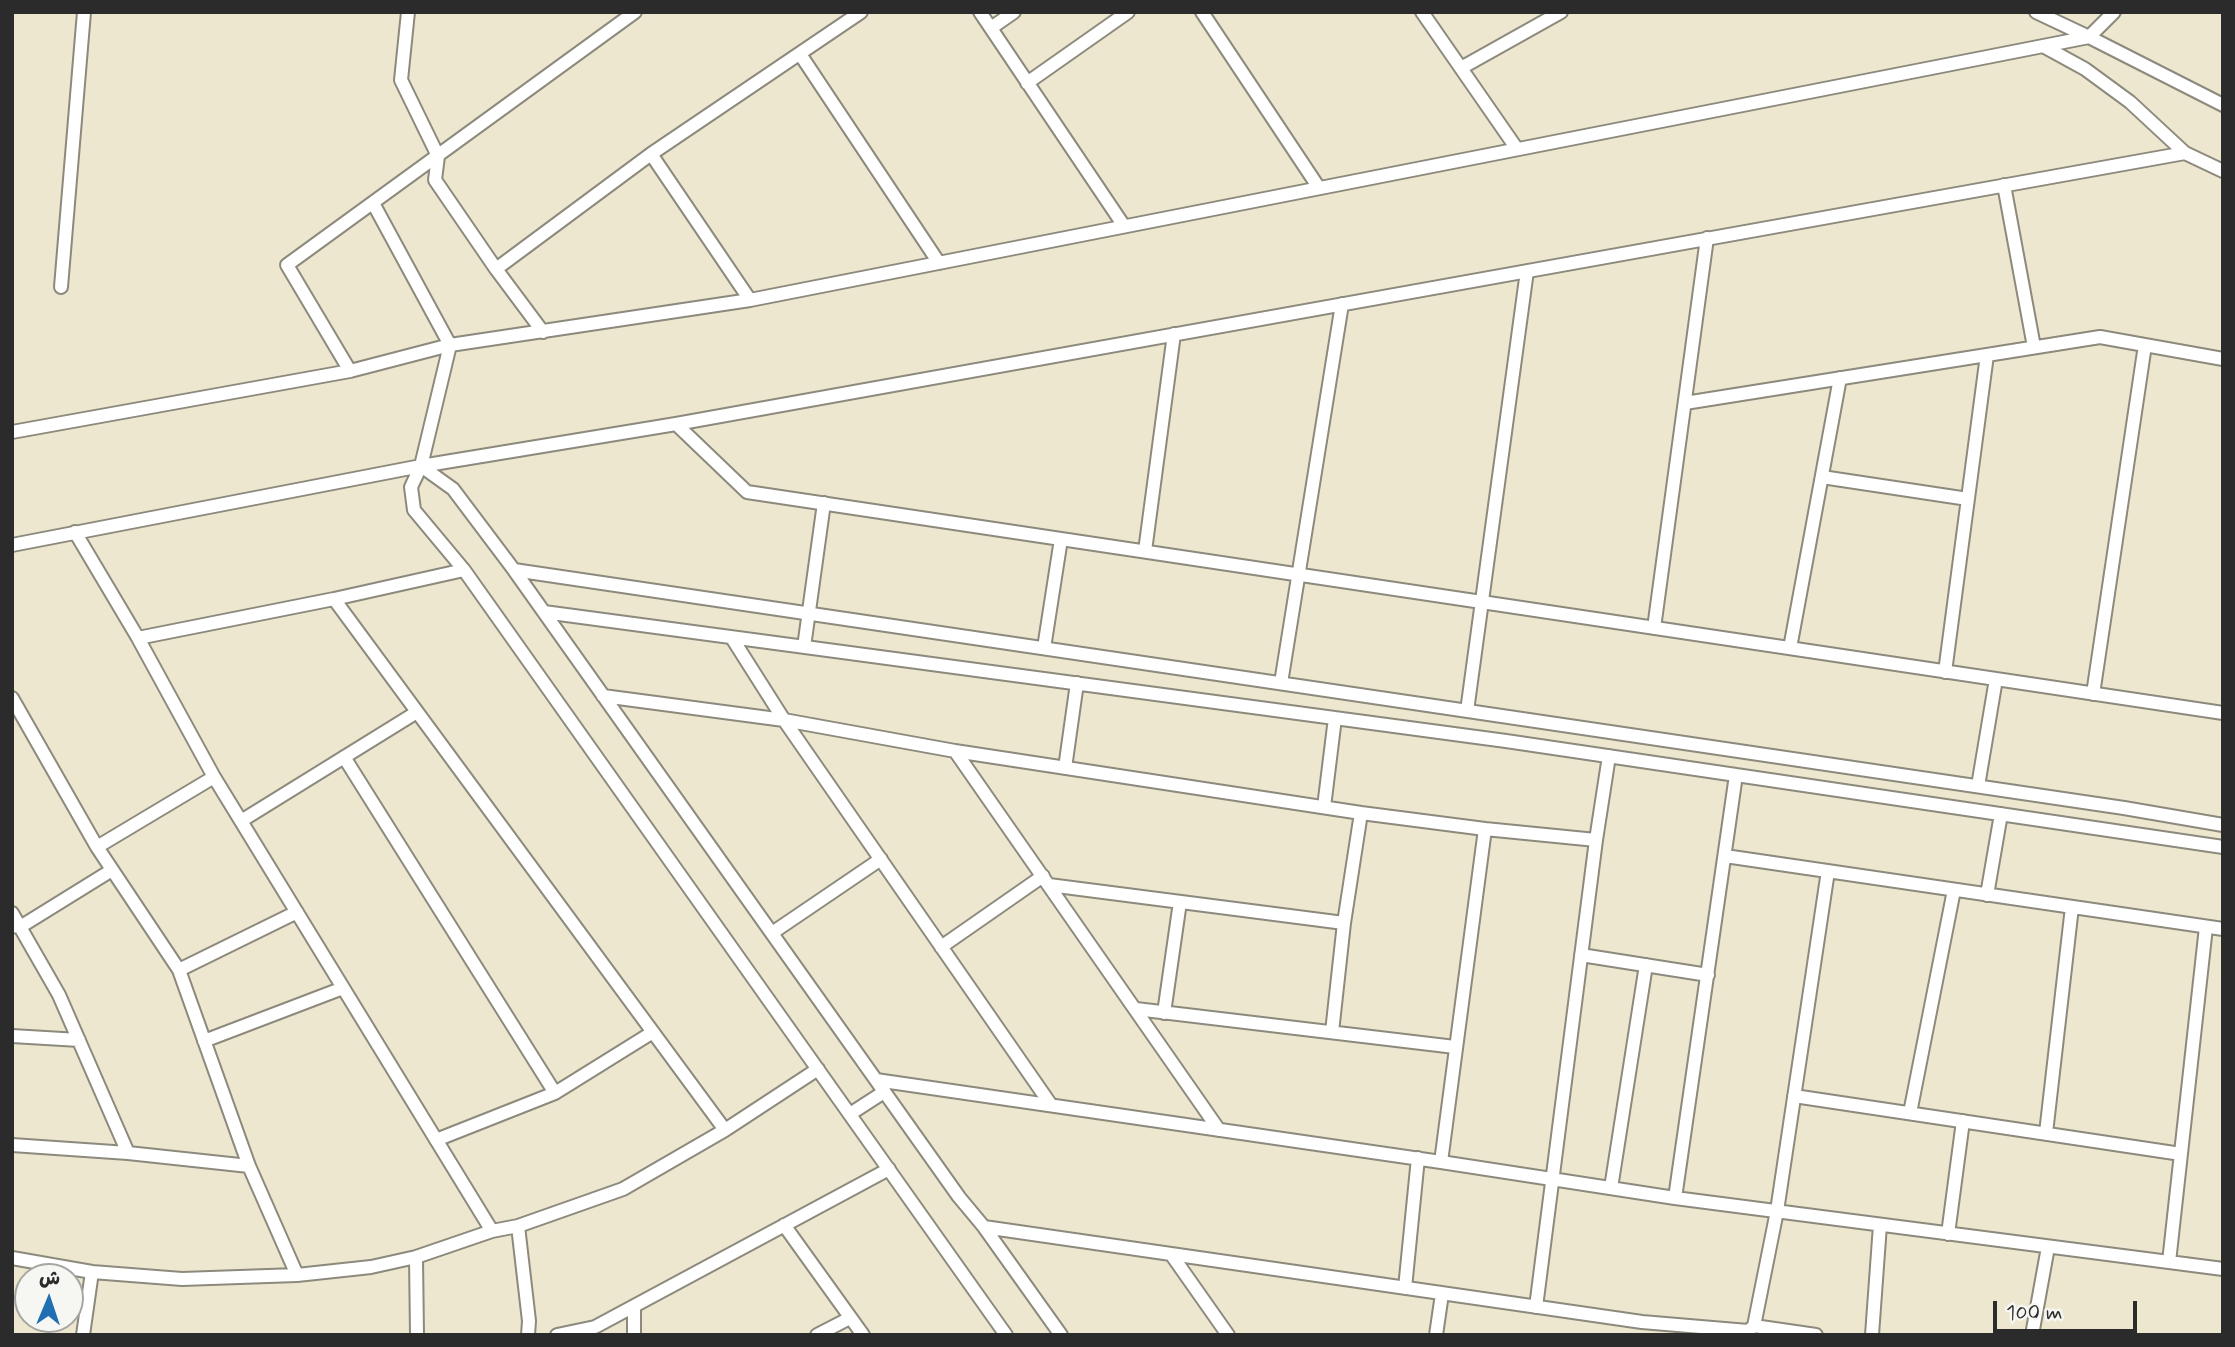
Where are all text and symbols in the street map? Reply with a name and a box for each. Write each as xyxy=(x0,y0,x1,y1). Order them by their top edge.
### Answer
north arrow xyxy=(14,1263,84,1333)
text: ش xyxy=(39,1266,61,1291)
scale bar xyxy=(1997,1288,2140,1332)
text: 100 m xyxy=(2006,1299,2062,1327)

